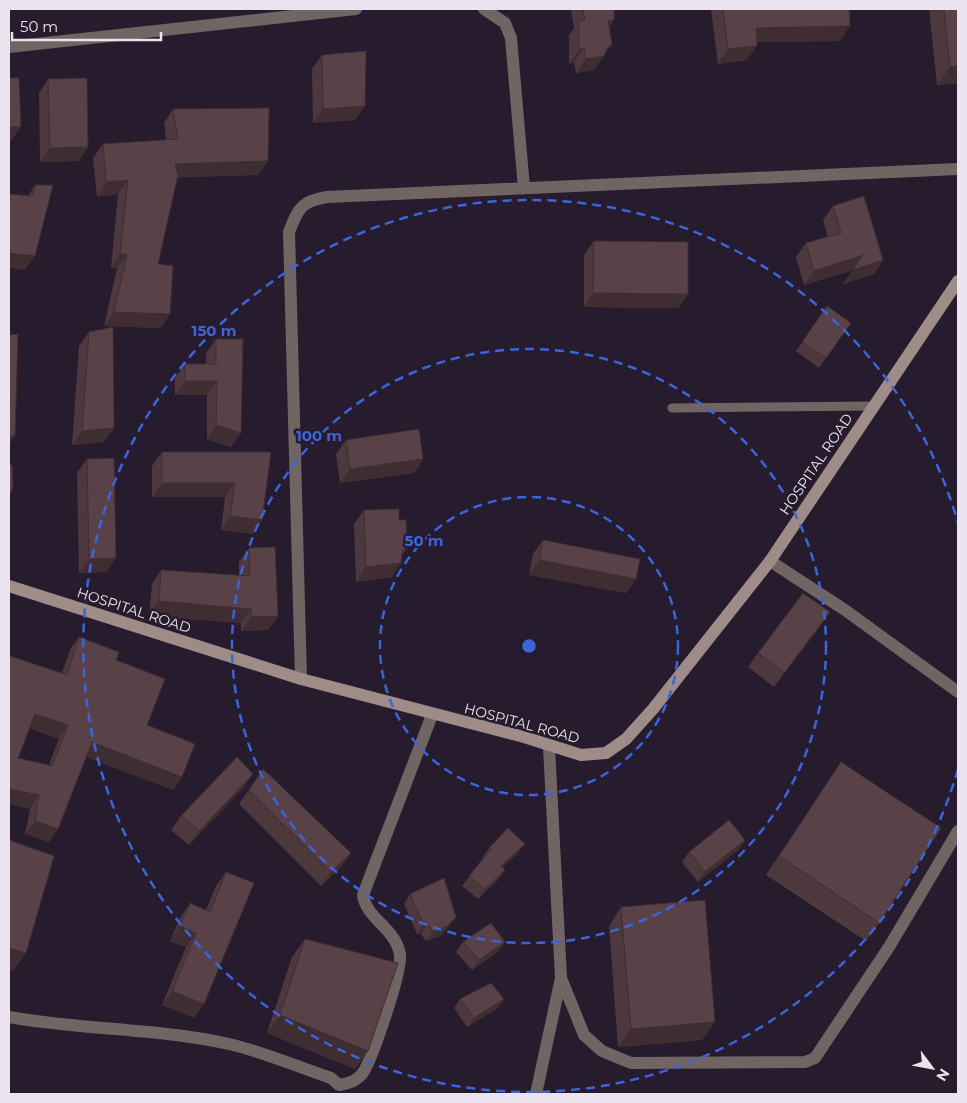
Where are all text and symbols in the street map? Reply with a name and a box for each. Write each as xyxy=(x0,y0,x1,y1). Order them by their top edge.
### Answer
scale bar xyxy=(12,10,161,42)
text: 50 m xyxy=(20,17,58,36)
text: 150 m xyxy=(192,321,236,340)
street label: HOSPITAL ROAD xyxy=(775,410,857,518)
text: 100 m xyxy=(296,426,342,445)
text: 50 m xyxy=(404,531,444,550)
street label: HOSPITAL ROAD xyxy=(75,583,193,637)
centre of rings xyxy=(520,637,538,655)
street label: HOSPITAL ROAD xyxy=(462,699,582,747)
north arrow xyxy=(907,1043,957,1093)
text: N xyxy=(932,1065,954,1084)

